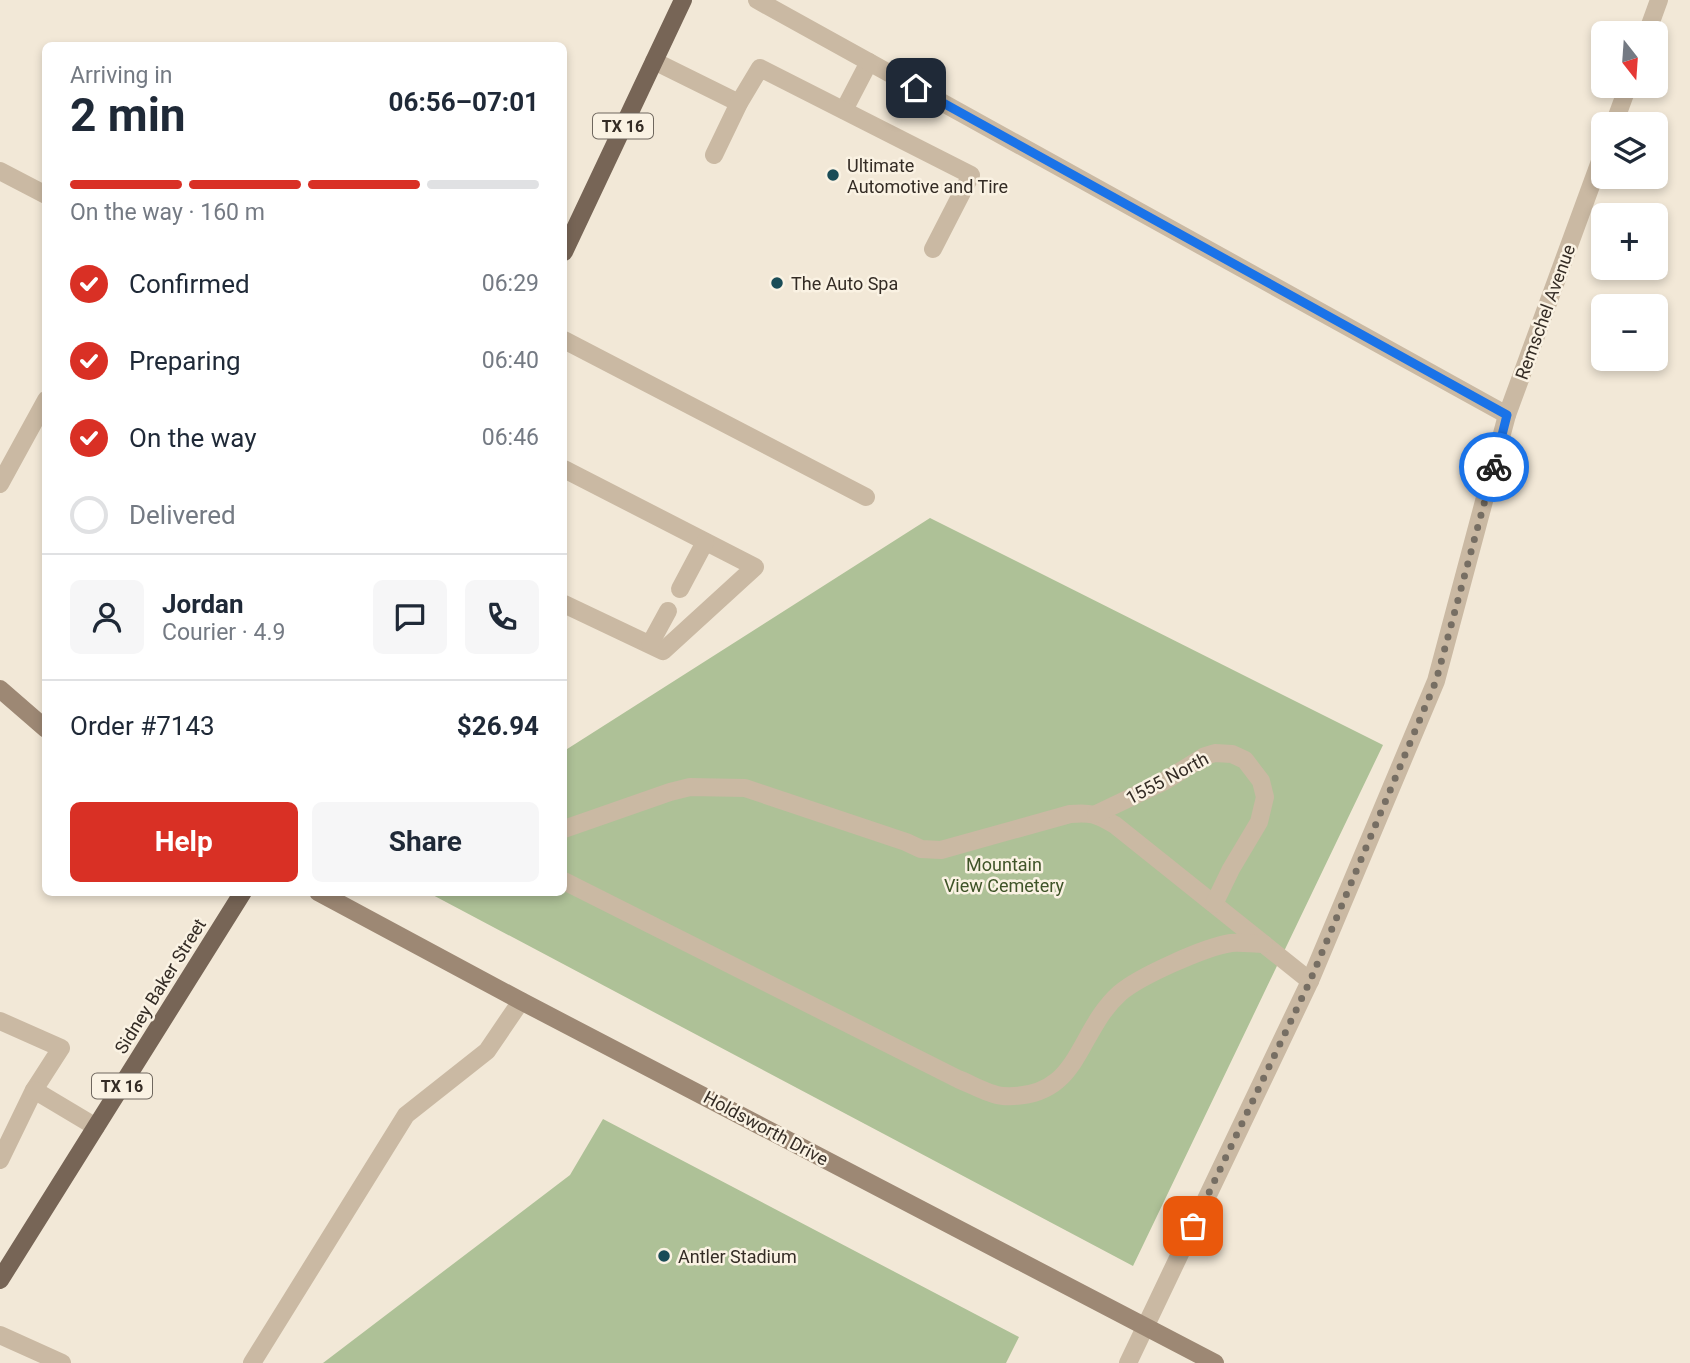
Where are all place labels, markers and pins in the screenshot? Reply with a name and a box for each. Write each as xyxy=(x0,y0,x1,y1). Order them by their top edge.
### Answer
pin xyxy=(886,58,946,118)
place label: Ultimate Automotive and Tire xyxy=(847,155,1008,197)
marker: Ultimate Automotive and Tire xyxy=(825,167,841,183)
place label: The Auto Spa xyxy=(791,273,898,294)
marker: The Auto Spa xyxy=(769,275,785,291)
pin xyxy=(1163,1196,1223,1256)
place label: Antler Stadium xyxy=(678,1246,797,1267)
marker: Antler Stadium xyxy=(656,1248,672,1264)

